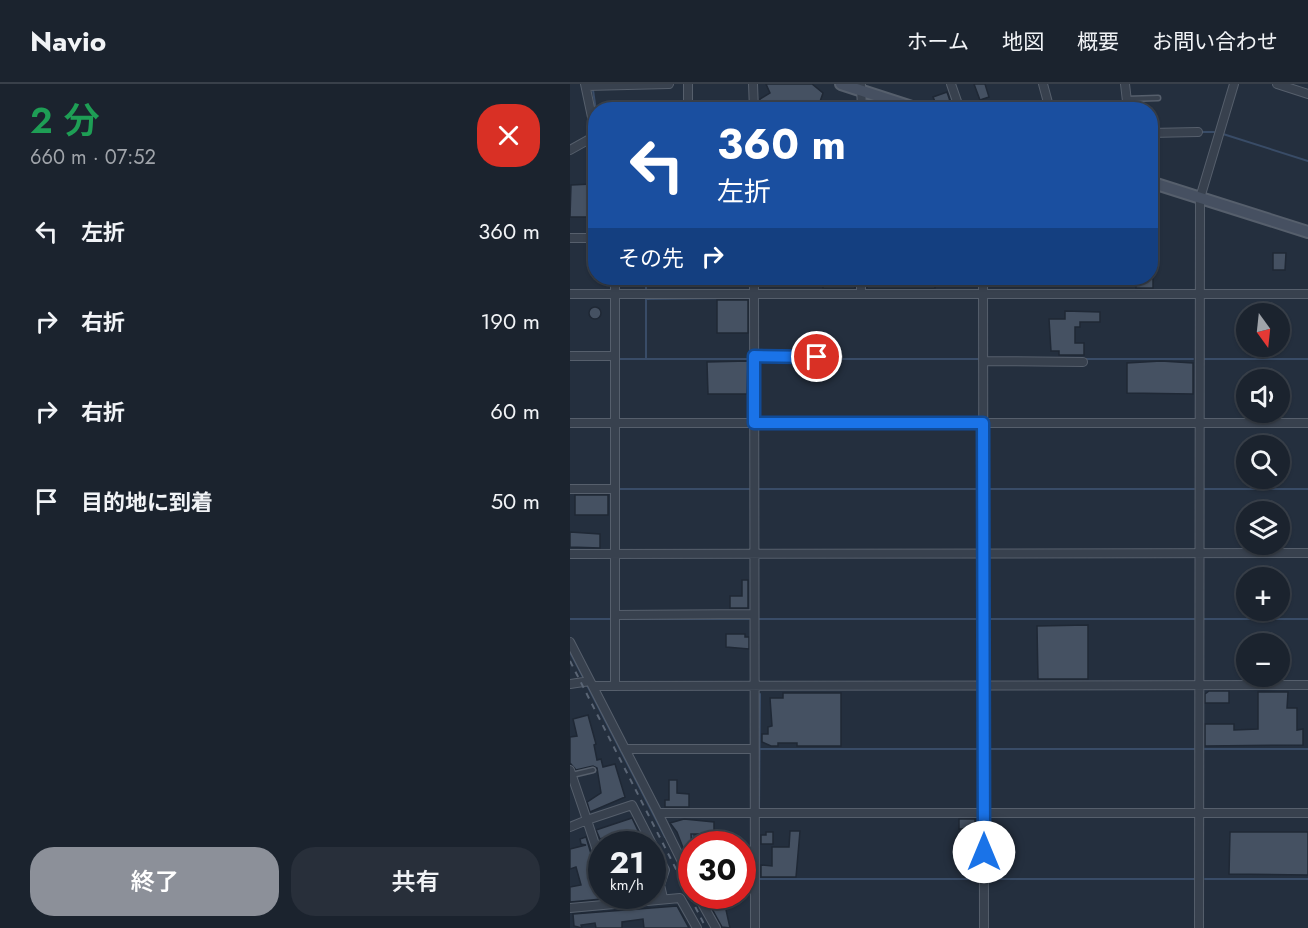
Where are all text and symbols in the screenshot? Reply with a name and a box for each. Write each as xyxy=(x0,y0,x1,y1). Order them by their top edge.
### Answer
text: Navio xyxy=(30,21,106,62)
text: ホーム xyxy=(907,27,969,57)
text: 地図 xyxy=(1002,27,1044,57)
text: 概要 xyxy=(1077,27,1119,57)
text: お問い合わせ xyxy=(1152,27,1278,57)
text: 2 分 xyxy=(30,94,99,146)
button: close xyxy=(477,104,540,167)
text: 360 m xyxy=(717,114,846,175)
icon: left xyxy=(618,126,696,204)
text: 660 m · 07:52 xyxy=(30,143,156,172)
text: 左折 xyxy=(717,172,771,211)
icon: left xyxy=(30,215,63,248)
text: 360 m xyxy=(478,215,540,247)
text: 左折 xyxy=(81,216,125,248)
icon: right xyxy=(696,240,729,273)
text: その先 xyxy=(618,242,684,274)
north arrow xyxy=(1236,303,1290,357)
map controls xyxy=(1236,303,1290,687)
icon: right xyxy=(30,305,63,338)
text: 190 m xyxy=(480,305,540,337)
text: 右折 xyxy=(81,306,125,338)
pin xyxy=(791,331,842,382)
icon: arrive xyxy=(800,340,833,373)
button: sound xyxy=(1236,369,1290,423)
icon: right xyxy=(30,395,63,428)
text: 60 m xyxy=(490,395,540,427)
text: 右折 xyxy=(81,396,125,428)
button: search xyxy=(1236,435,1290,489)
icon: arrive xyxy=(30,485,63,518)
text: 50 m xyxy=(491,485,540,517)
text: 目的地に到着 xyxy=(81,486,213,518)
button: layers xyxy=(1236,501,1290,555)
button: + xyxy=(1236,567,1290,621)
button: − xyxy=(1236,633,1290,687)
position arrow xyxy=(952,820,1016,884)
speed limit sign: 30 xyxy=(678,831,756,909)
text: 21 xyxy=(610,841,644,884)
button: 終了 xyxy=(30,847,279,916)
button: 共有 xyxy=(291,847,540,916)
text: km/h xyxy=(610,874,644,896)

